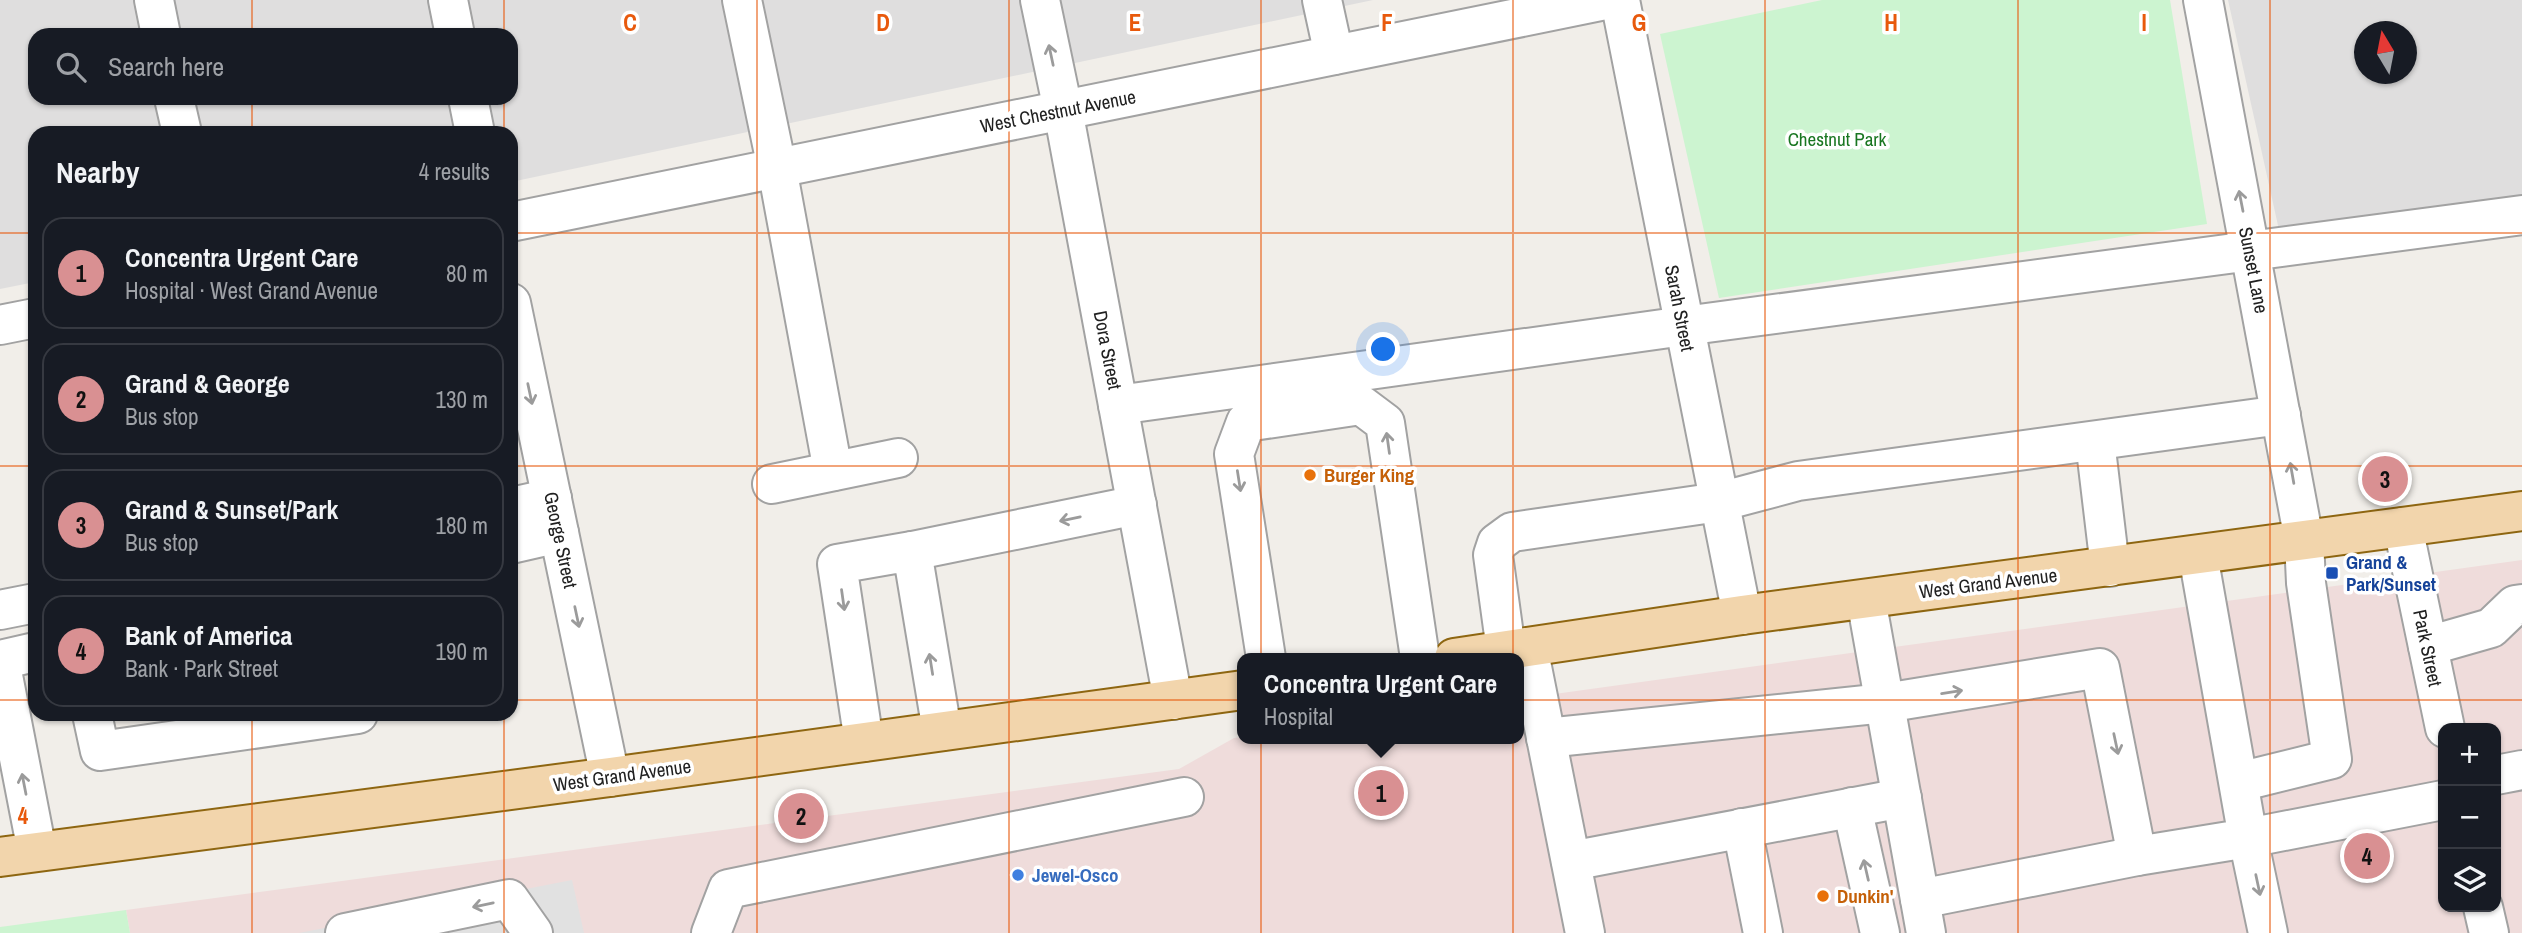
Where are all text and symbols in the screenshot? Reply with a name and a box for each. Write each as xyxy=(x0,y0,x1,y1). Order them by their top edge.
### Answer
text: C xyxy=(623,7,637,38)
text: D xyxy=(876,7,890,38)
text: E xyxy=(1129,7,1141,38)
text: F xyxy=(1381,7,1393,38)
text: G xyxy=(1632,7,1646,38)
text: H xyxy=(1884,7,1898,38)
text: I xyxy=(2141,7,2147,38)
north arrow xyxy=(2354,21,2417,84)
search box xyxy=(28,28,518,105)
one-way arrow xyxy=(1044,44,1058,67)
icon: search xyxy=(52,48,90,86)
text: Search here xyxy=(108,49,224,84)
street label: West Chestnut Avenue xyxy=(978,83,1138,139)
park label: Chestnut Park xyxy=(1788,126,1887,152)
text: Nearby xyxy=(56,152,139,192)
text: 4 results xyxy=(419,156,490,187)
one-way arrow xyxy=(2234,190,2247,213)
street label: Sunset Lane xyxy=(2233,225,2275,315)
text: Concentra Urgent Care xyxy=(125,240,358,275)
text: 1 xyxy=(76,258,86,289)
text: 80 m xyxy=(446,258,488,289)
street label: Sarah Street xyxy=(1659,263,1701,354)
text: Hospital · West Grand Avenue xyxy=(125,275,378,306)
street label: Dora Street xyxy=(1088,308,1128,392)
your location xyxy=(1366,332,1400,366)
text: Grand & George xyxy=(125,366,290,401)
one-way arrow xyxy=(524,382,538,405)
text: 2 xyxy=(76,384,86,415)
text: 130 m xyxy=(436,384,488,415)
text: Bus stop xyxy=(125,401,198,432)
one-way arrow xyxy=(1381,432,1394,455)
pin: 3 xyxy=(2362,453,2408,505)
place label: Burger King xyxy=(1324,462,1415,488)
one-way arrow xyxy=(2285,462,2298,485)
marker: Burger King xyxy=(1302,467,1318,483)
one-way arrow xyxy=(1233,469,1246,492)
street label: George Street xyxy=(538,489,584,591)
text: Grand & Sunset/Park xyxy=(125,492,338,527)
text: 3 xyxy=(76,510,86,541)
text: 180 m xyxy=(436,510,488,541)
one-way arrow xyxy=(1059,512,1082,526)
text: Bus stop xyxy=(125,527,198,558)
place label: Grand & Park/Sunset xyxy=(2346,549,2436,597)
street label: West Grand Avenue xyxy=(1917,562,2059,604)
marker: Grand & Park/Sunset xyxy=(2324,565,2340,581)
one-way arrow xyxy=(837,589,850,611)
one-way arrow xyxy=(570,605,584,628)
street label: Park Street xyxy=(2407,607,2449,689)
text: Bank of America xyxy=(125,618,292,653)
text: 4 xyxy=(76,636,86,667)
text: 190 m xyxy=(436,636,488,667)
text: Bank · Park Street xyxy=(125,653,278,684)
one-way arrow xyxy=(924,653,937,676)
popup xyxy=(1237,653,1524,744)
text: Concentra Urgent Care xyxy=(1264,666,1497,701)
one-way arrow xyxy=(1940,685,1963,698)
text: Hospital xyxy=(1264,701,1333,732)
map controls xyxy=(2438,723,2501,912)
button: + xyxy=(2438,723,2501,786)
one-way arrow xyxy=(2109,732,2123,755)
street label: West Grand Avenue xyxy=(551,752,693,798)
pin: 1 xyxy=(1358,767,1404,819)
one-way arrow xyxy=(17,773,31,796)
button: − xyxy=(2438,786,2501,849)
pin: 2 xyxy=(778,790,824,842)
text: 4 xyxy=(18,800,29,831)
pin: 4 xyxy=(2344,830,2390,882)
button: layers xyxy=(2438,849,2501,912)
one-way arrow xyxy=(1859,859,1873,882)
place label: Jewel-Osco xyxy=(1032,862,1119,888)
marker: Jewel-Osco xyxy=(1010,867,1026,883)
one-way arrow xyxy=(2252,873,2266,896)
place label: Dunkin' xyxy=(1837,883,1894,909)
marker: Dunkin' xyxy=(1815,888,1831,904)
one-way arrow xyxy=(472,898,495,912)

